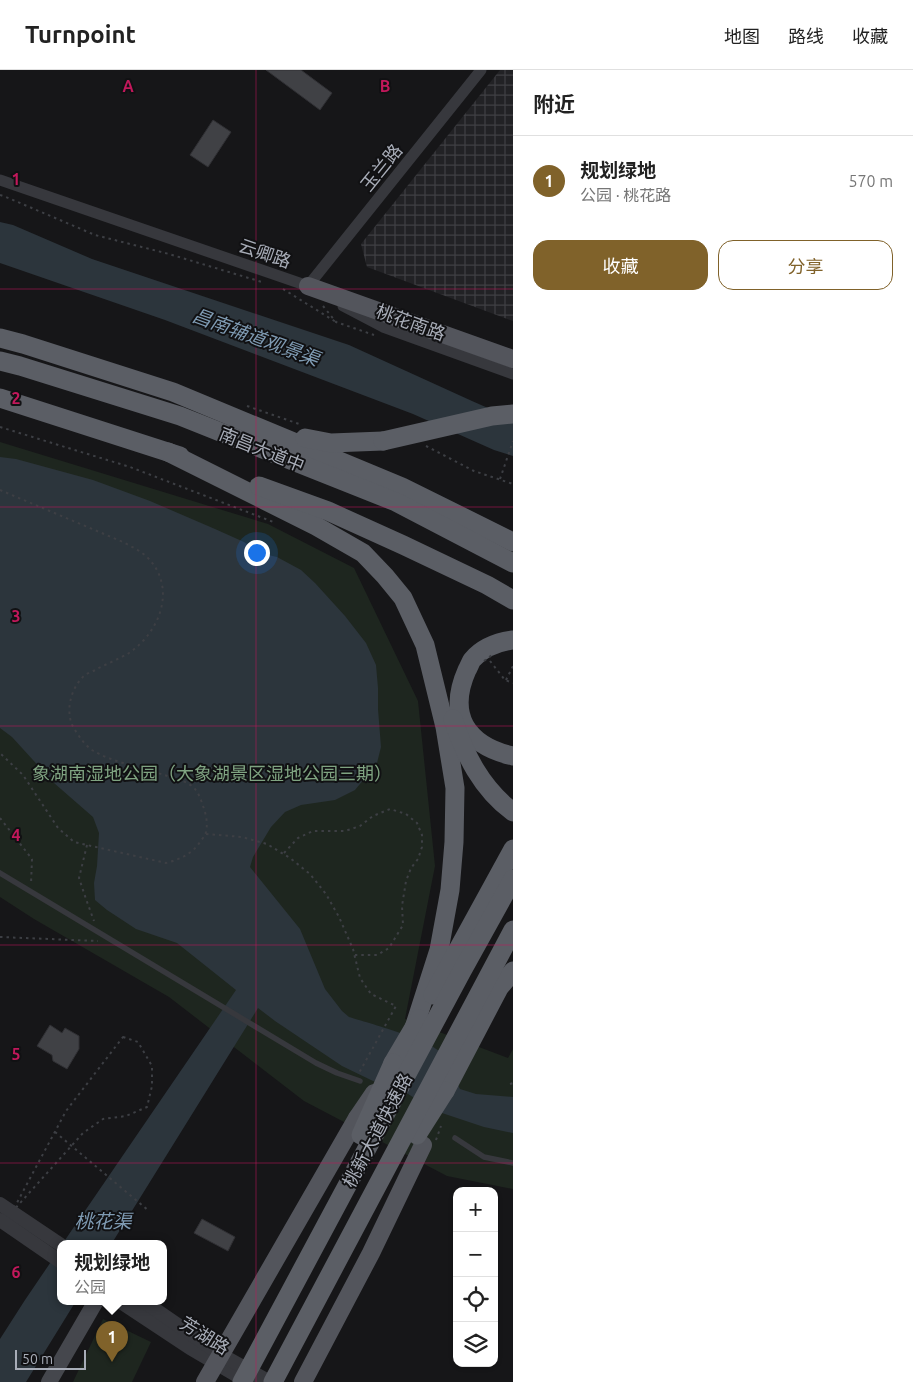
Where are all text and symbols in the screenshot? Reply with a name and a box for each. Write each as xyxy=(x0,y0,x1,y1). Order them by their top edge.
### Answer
text: Turnpoint xyxy=(25,21,136,48)
text: 地图 xyxy=(724,26,760,46)
text: 路线 xyxy=(788,26,824,46)
text: 收藏 xyxy=(852,26,888,46)
text: A xyxy=(122,77,134,95)
text: B xyxy=(380,77,390,95)
text: 附近 xyxy=(533,92,575,116)
street label: 玉兰路 xyxy=(356,140,406,194)
text: 规划绿地 xyxy=(580,159,656,181)
text: 1 xyxy=(11,170,21,188)
text: 1 xyxy=(544,172,554,190)
text: 570 m xyxy=(848,172,893,190)
text: 公园 · 桃花路 xyxy=(580,186,671,204)
street label: 云卿路 xyxy=(236,235,294,271)
button: 收藏 xyxy=(533,240,708,290)
button: 分享 xyxy=(718,240,893,290)
street label: 桃花南路 xyxy=(374,300,448,344)
water label: 昌南辅道观景渠 xyxy=(190,304,325,371)
text: 2 xyxy=(11,389,21,407)
street label: 南昌大道中 xyxy=(217,423,307,475)
your location xyxy=(244,540,270,566)
text: 3 xyxy=(11,607,21,625)
park label: 象湖南湿地公园（大象湖景区湿地公园三期） xyxy=(32,763,392,783)
text: 4 xyxy=(11,826,21,844)
text: 5 xyxy=(11,1045,21,1063)
street label: 桃新大道快速路 xyxy=(339,1070,415,1190)
map controls xyxy=(453,1187,498,1367)
button: + xyxy=(453,1187,498,1232)
water label: 桃花渠 xyxy=(74,1210,134,1232)
button: − xyxy=(453,1232,498,1277)
popup xyxy=(57,1240,167,1305)
text: 规划绿地 xyxy=(74,1251,150,1273)
text: 6 xyxy=(11,1263,21,1281)
button: locate xyxy=(453,1277,498,1322)
text: 公园 xyxy=(74,1278,106,1296)
street label: 芳湖路 xyxy=(177,1312,233,1358)
pin: 1 xyxy=(96,1321,128,1362)
button: layers xyxy=(453,1322,498,1367)
scale bar xyxy=(15,1347,86,1370)
text: 50 m xyxy=(22,1351,53,1367)

